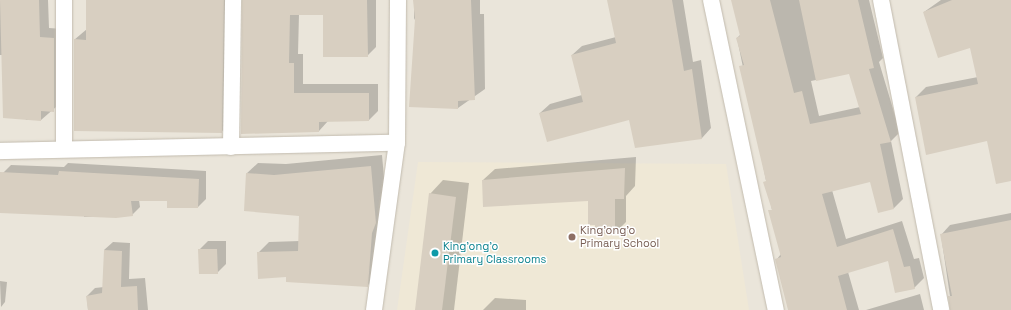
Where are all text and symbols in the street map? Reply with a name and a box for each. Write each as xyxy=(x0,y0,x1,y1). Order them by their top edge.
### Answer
place label: King'ong'o Primary School xyxy=(580,224,659,250)
marker: King'ong'o Primary School xyxy=(567,232,577,242)
place label: King'ong'o Primary Classrooms xyxy=(443,240,546,266)
marker: King'ong'o Primary Classrooms xyxy=(430,248,440,258)

